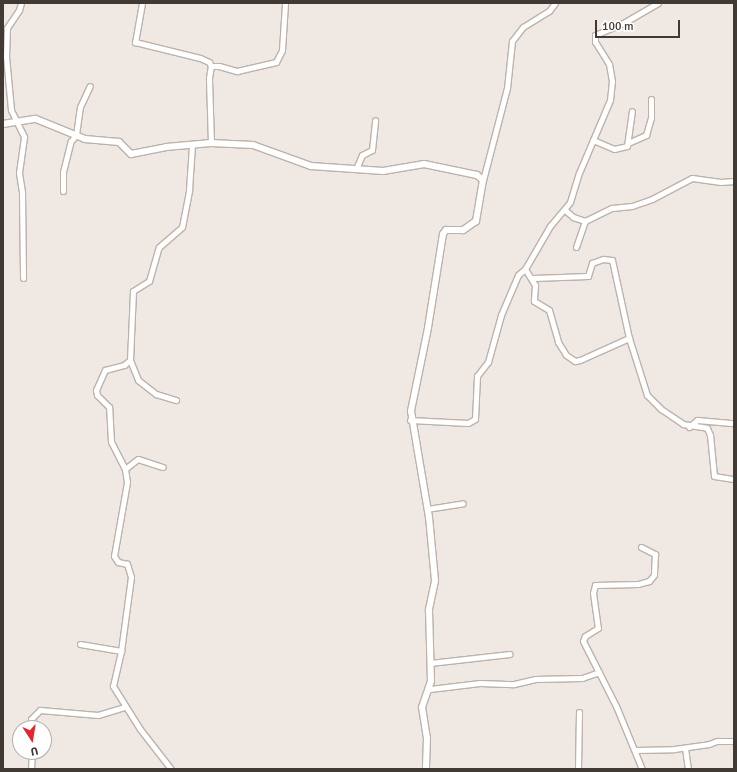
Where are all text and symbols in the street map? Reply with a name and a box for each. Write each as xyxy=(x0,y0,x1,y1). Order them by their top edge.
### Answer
scale bar xyxy=(597,12,682,38)
text: 100 m xyxy=(602,19,634,34)
north arrow xyxy=(12,720,52,760)
text: U xyxy=(29,744,39,758)

